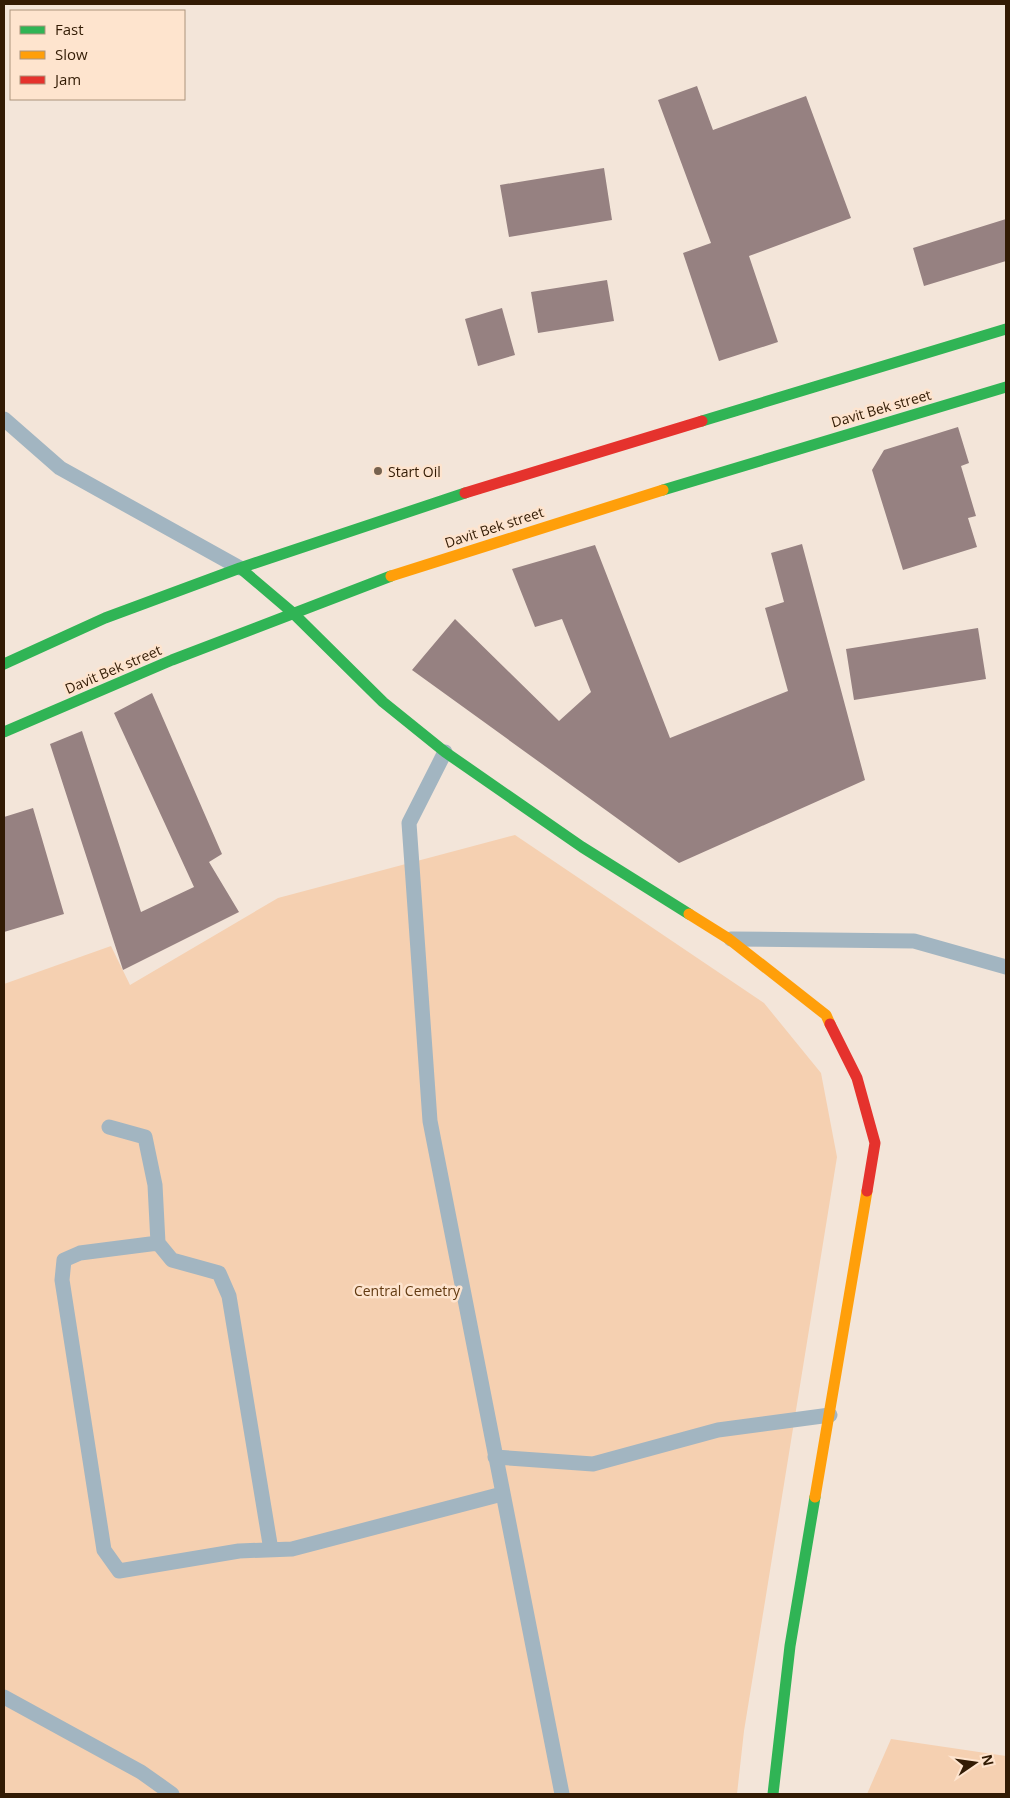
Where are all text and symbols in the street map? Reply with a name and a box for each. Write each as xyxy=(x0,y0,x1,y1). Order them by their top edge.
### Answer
legend xyxy=(10,10,185,100)
text: Fast xyxy=(55,19,84,39)
text: Slow xyxy=(55,44,88,64)
text: Jam xyxy=(53,69,81,89)
street label: Davit Bek street xyxy=(829,385,933,431)
place label: Start Oil xyxy=(388,462,441,481)
marker: Start Oil xyxy=(372,465,384,477)
street label: Davit Bek street xyxy=(442,502,546,552)
street label: Davit Bek street xyxy=(62,640,164,698)
park label: Central Cemetry xyxy=(354,1281,461,1300)
north arrow xyxy=(950,1738,1000,1788)
text: N xyxy=(978,1752,999,1768)

